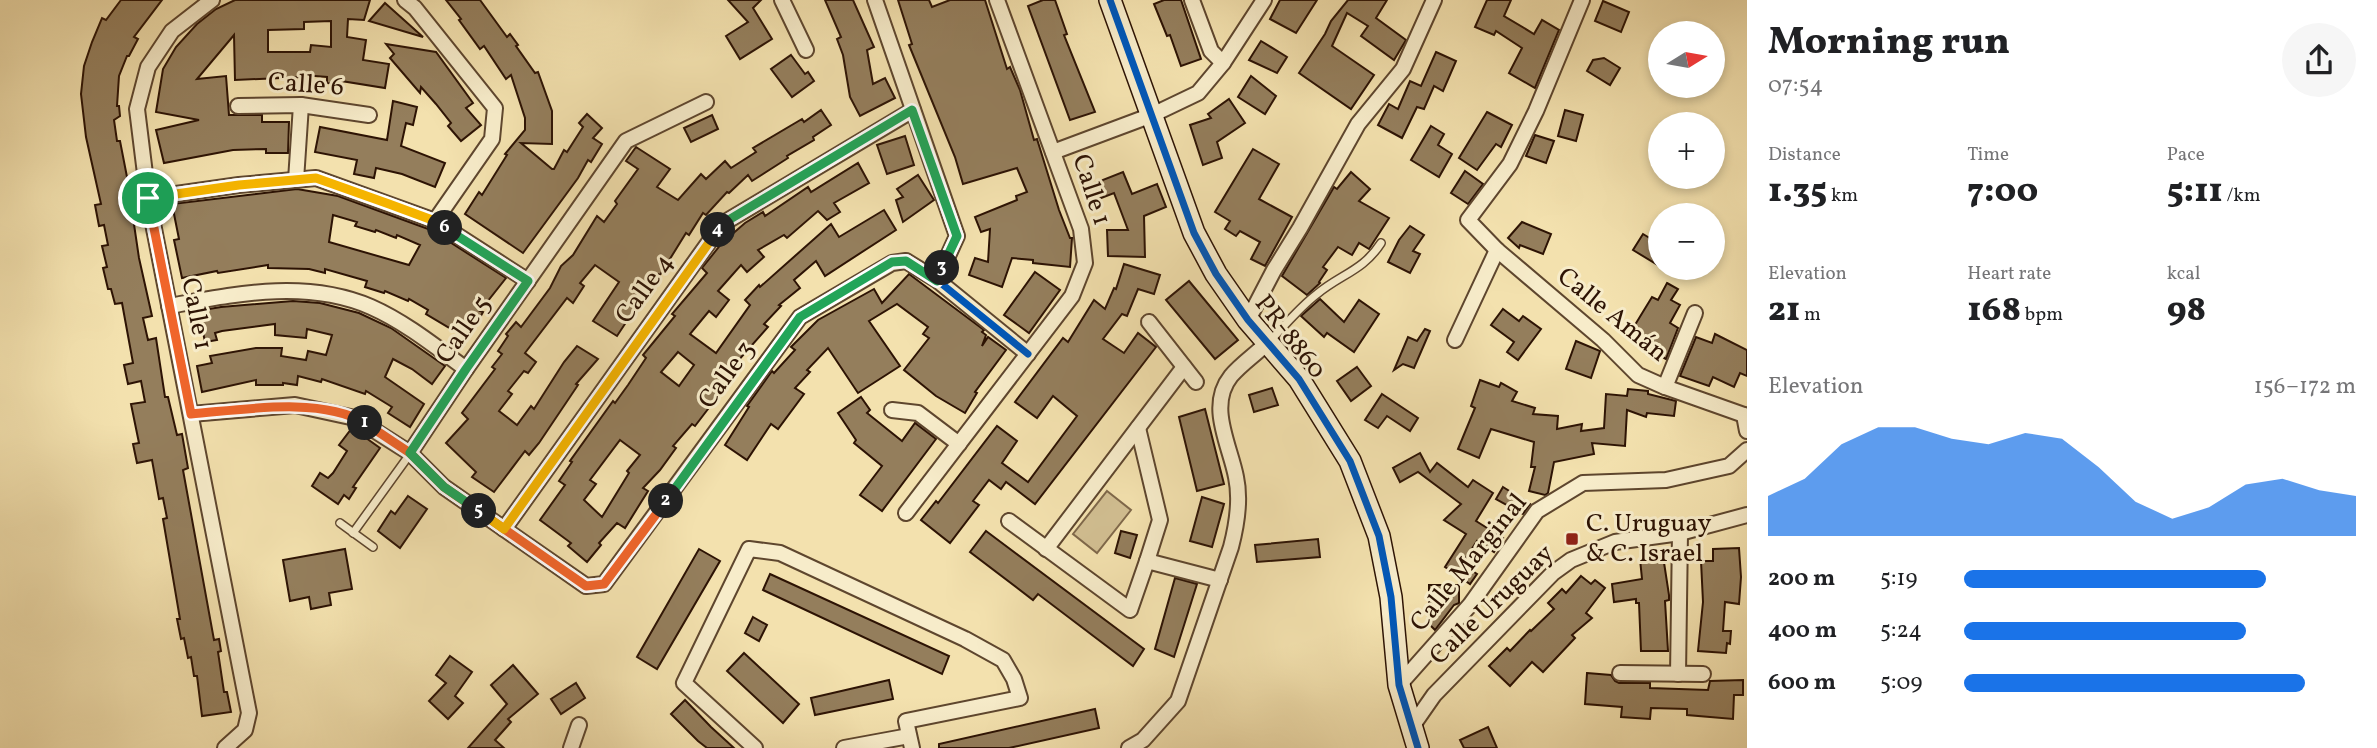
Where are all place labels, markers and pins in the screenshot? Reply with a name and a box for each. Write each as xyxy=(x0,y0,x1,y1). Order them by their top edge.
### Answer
pin xyxy=(118,168,178,228)
pin: 6 xyxy=(428,210,462,246)
pin: 4 xyxy=(700,212,736,247)
pin: 3 xyxy=(925,250,960,286)
pin: 1 xyxy=(348,406,382,440)
pin: 2 xyxy=(648,484,684,518)
pin: 5 xyxy=(462,494,496,528)
place label: C. Uruguay & C. Israel xyxy=(1586,506,1712,572)
marker: C. Uruguay & C. Israel xyxy=(1564,531,1580,547)

